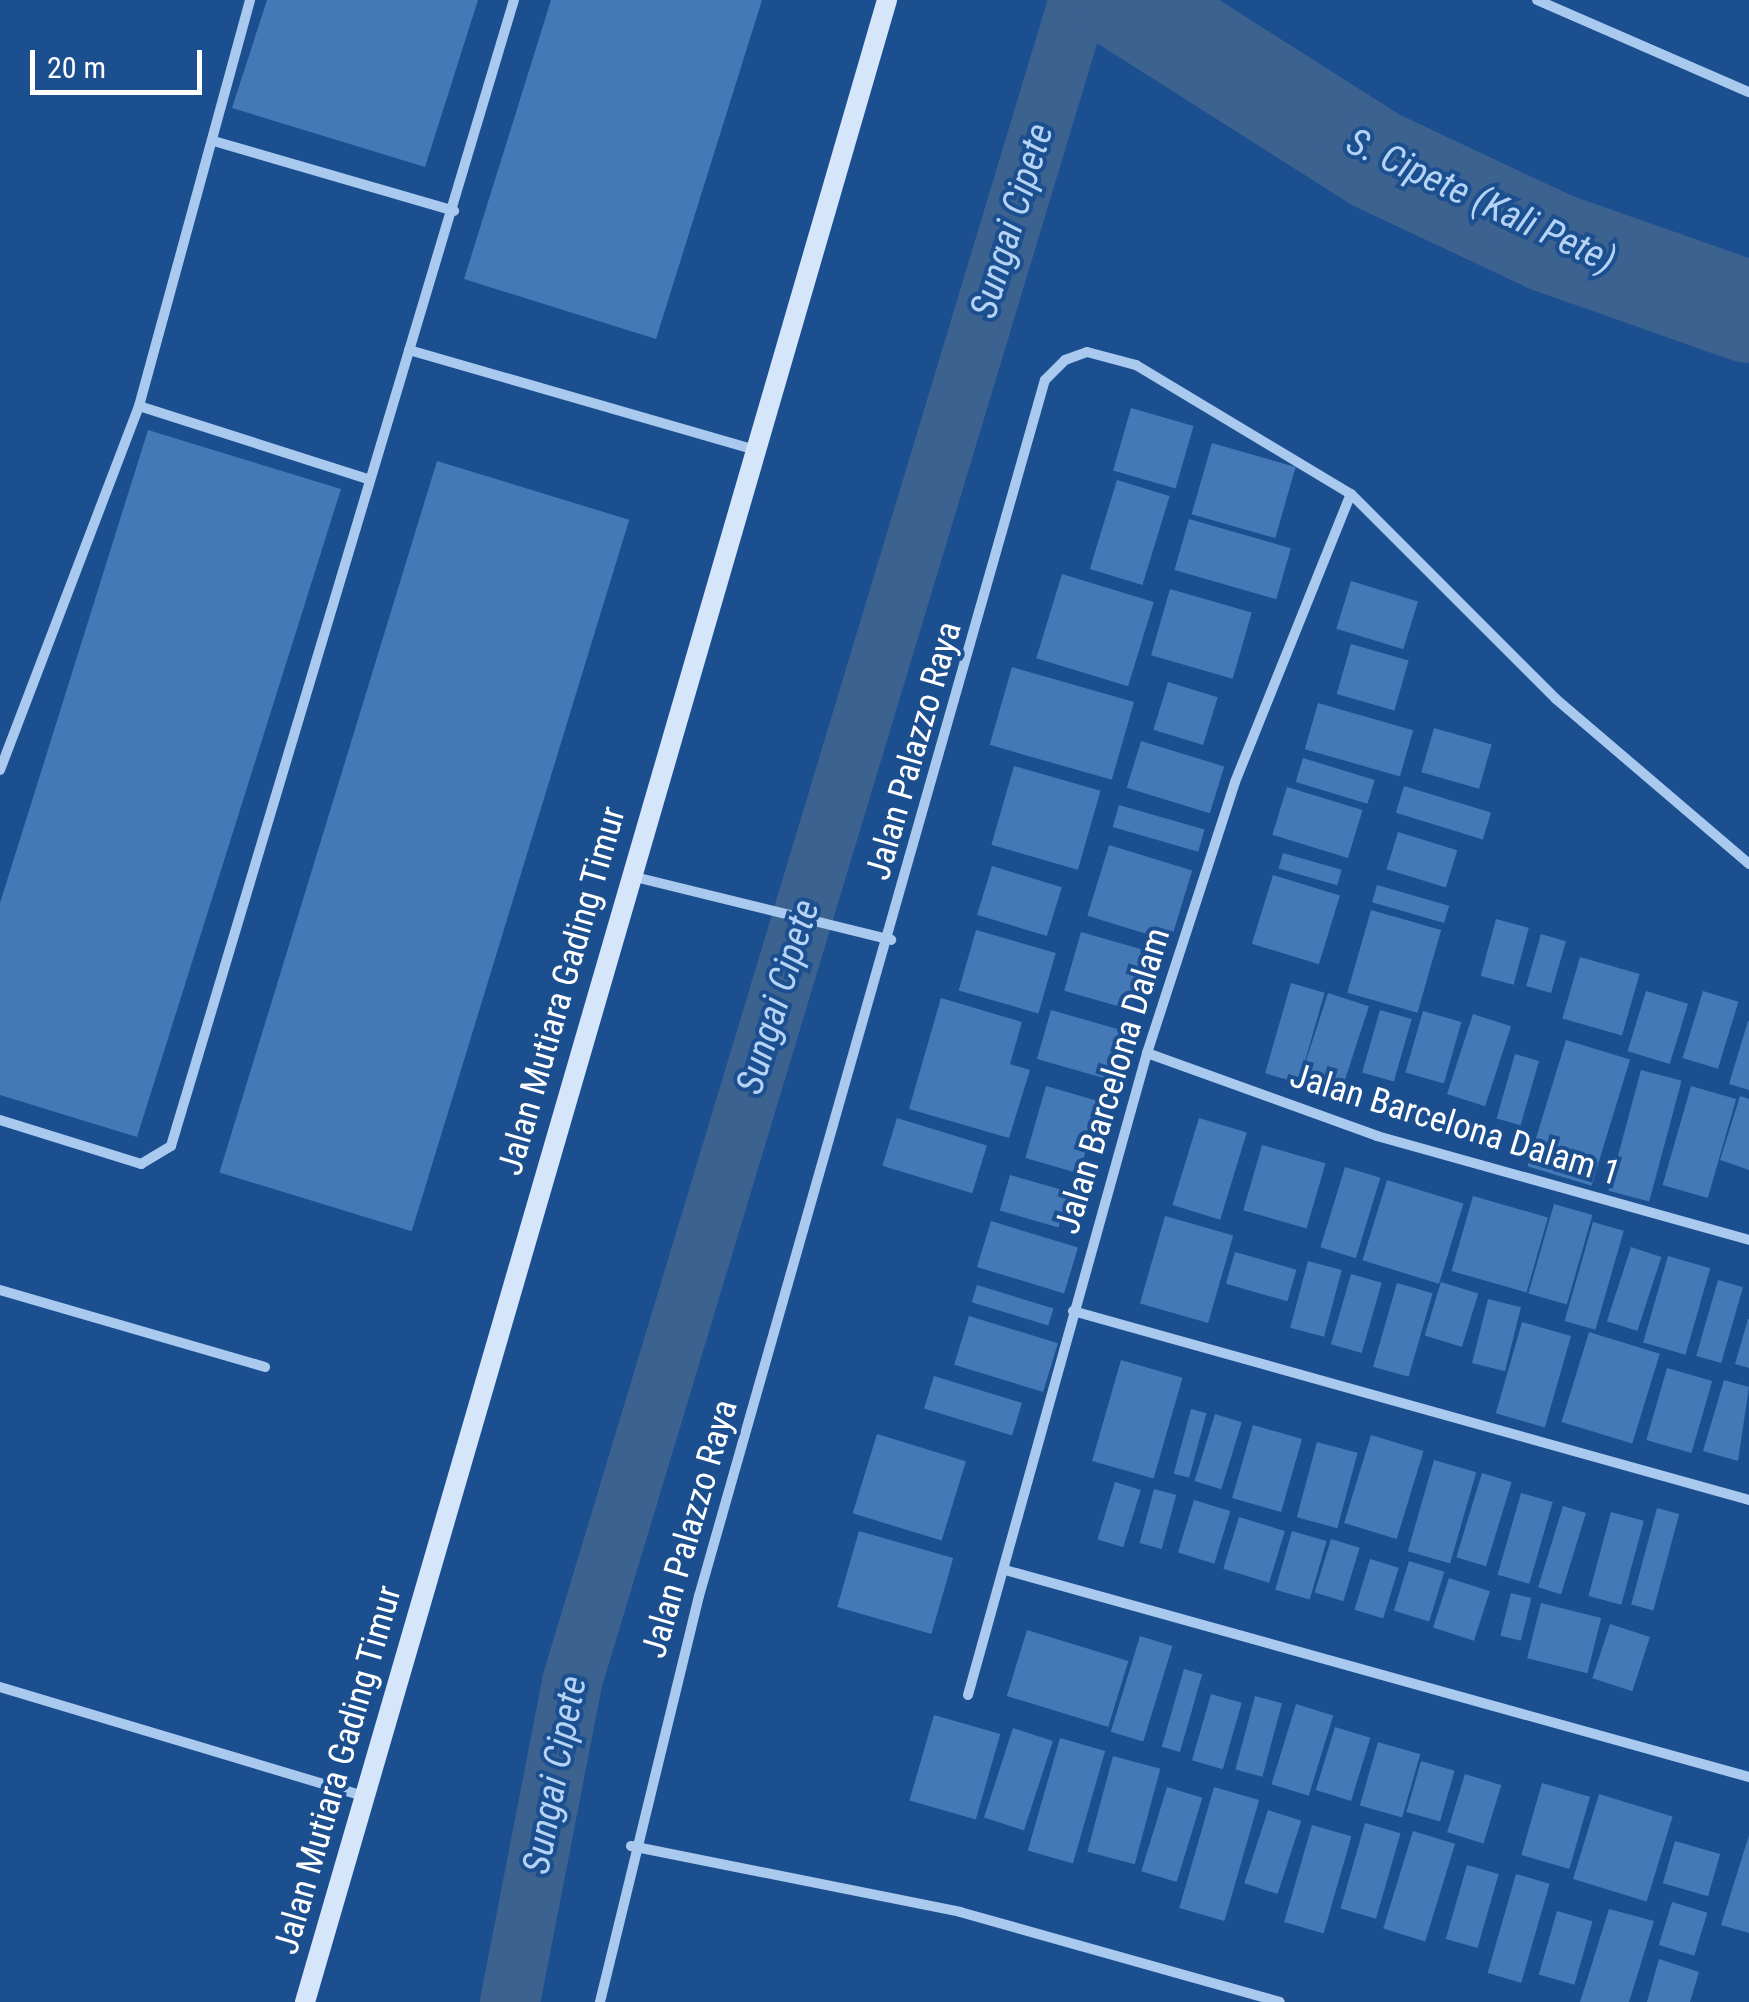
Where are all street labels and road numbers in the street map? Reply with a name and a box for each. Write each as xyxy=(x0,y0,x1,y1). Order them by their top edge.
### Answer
street label: Jalan Palazzo Raya xyxy=(857,617,971,885)
street label: Jalan Mutiara Gading Timur xyxy=(489,802,635,1180)
street label: Jalan Barcelona Dalam xyxy=(1047,923,1179,1239)
street label: Jalan Barcelona Dalam 1 xyxy=(1285,1055,1625,1195)
street label: Jalan Palazzo Raya xyxy=(633,1395,747,1663)
street label: Jalan Mutiara Gading Timur xyxy=(265,1581,411,1959)

